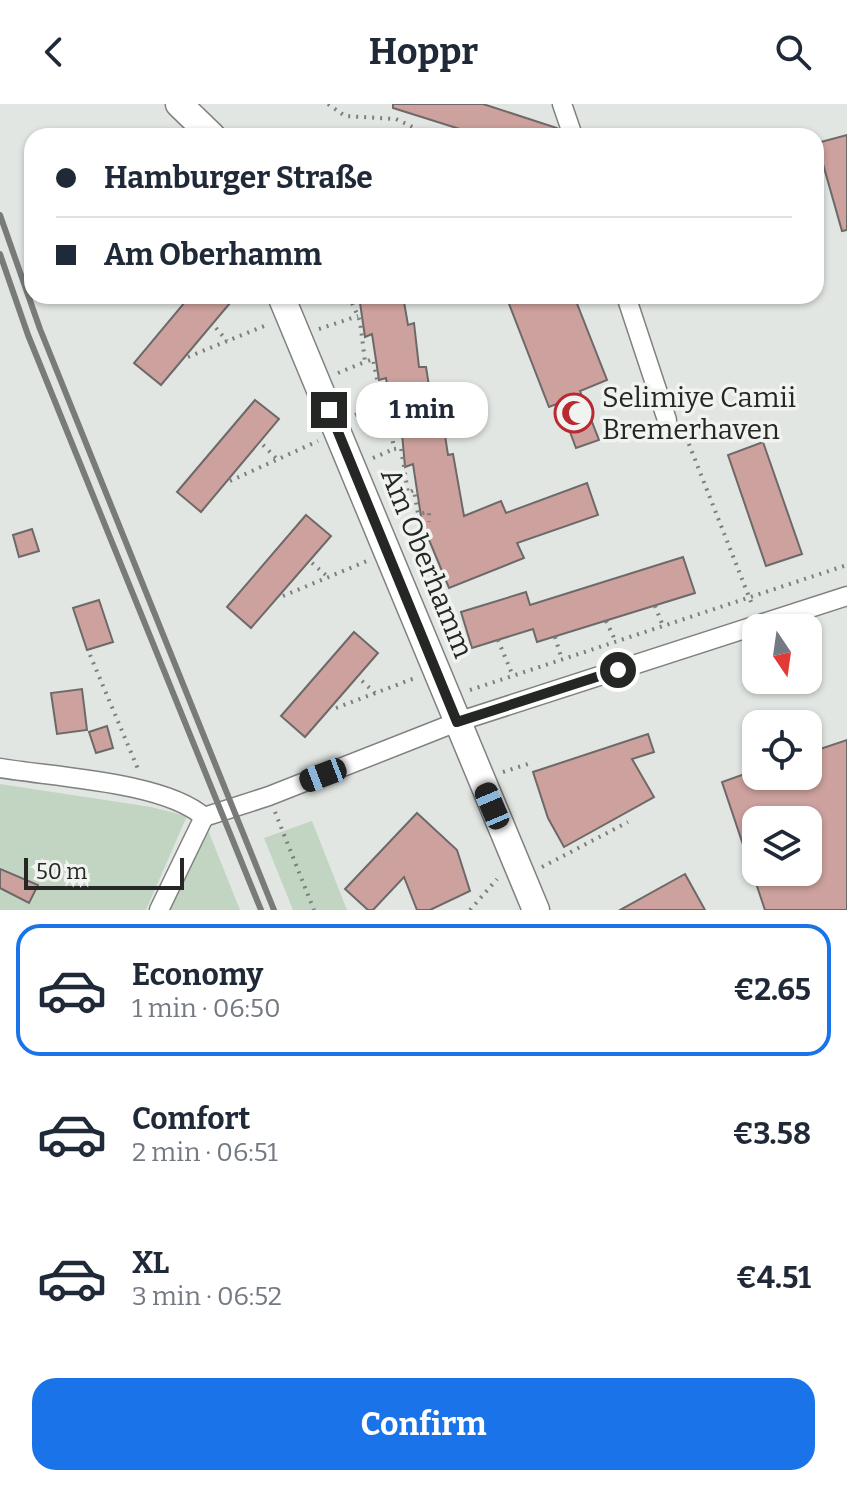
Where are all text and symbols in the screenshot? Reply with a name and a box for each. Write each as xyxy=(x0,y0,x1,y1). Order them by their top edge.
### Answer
icon: back xyxy=(32,30,76,74)
text: Hoppr xyxy=(369,30,478,74)
icon: search xyxy=(771,30,815,74)
text: Hamburger Straße xyxy=(104,160,373,196)
text: Am Oberhamm xyxy=(104,237,322,273)
place label: Selimiye Camii Bremerhaven xyxy=(602,381,796,446)
callout: 1 min xyxy=(357,382,489,438)
route end xyxy=(311,392,347,428)
mosque icon: Selimiye Camii Bremerhaven xyxy=(553,392,595,434)
text: 1 min xyxy=(389,394,455,425)
street label: Am Oberhamm xyxy=(374,463,480,663)
north arrow xyxy=(742,614,822,694)
map controls xyxy=(742,614,822,886)
route start xyxy=(600,652,636,688)
button: locate xyxy=(742,710,822,790)
car xyxy=(296,755,350,795)
car xyxy=(472,779,512,833)
button: layers xyxy=(742,806,822,886)
scale bar xyxy=(24,854,184,890)
text: 50 m xyxy=(36,858,87,885)
icon: car xyxy=(36,954,108,1026)
text: Economy xyxy=(132,957,263,993)
text: €2.65 xyxy=(733,972,811,1008)
text: 1 min · 06:50 xyxy=(132,993,281,1024)
icon: car xyxy=(36,1098,108,1170)
text: Comfort xyxy=(132,1101,250,1137)
text: €3.58 xyxy=(733,1116,811,1152)
text: 2 min · 06:51 xyxy=(132,1137,278,1168)
icon: car xyxy=(36,1242,108,1314)
text: XL xyxy=(132,1245,169,1281)
text: €4.51 xyxy=(736,1260,811,1296)
text: 3 min · 06:52 xyxy=(132,1281,282,1312)
button: Confirm xyxy=(32,1378,815,1470)

